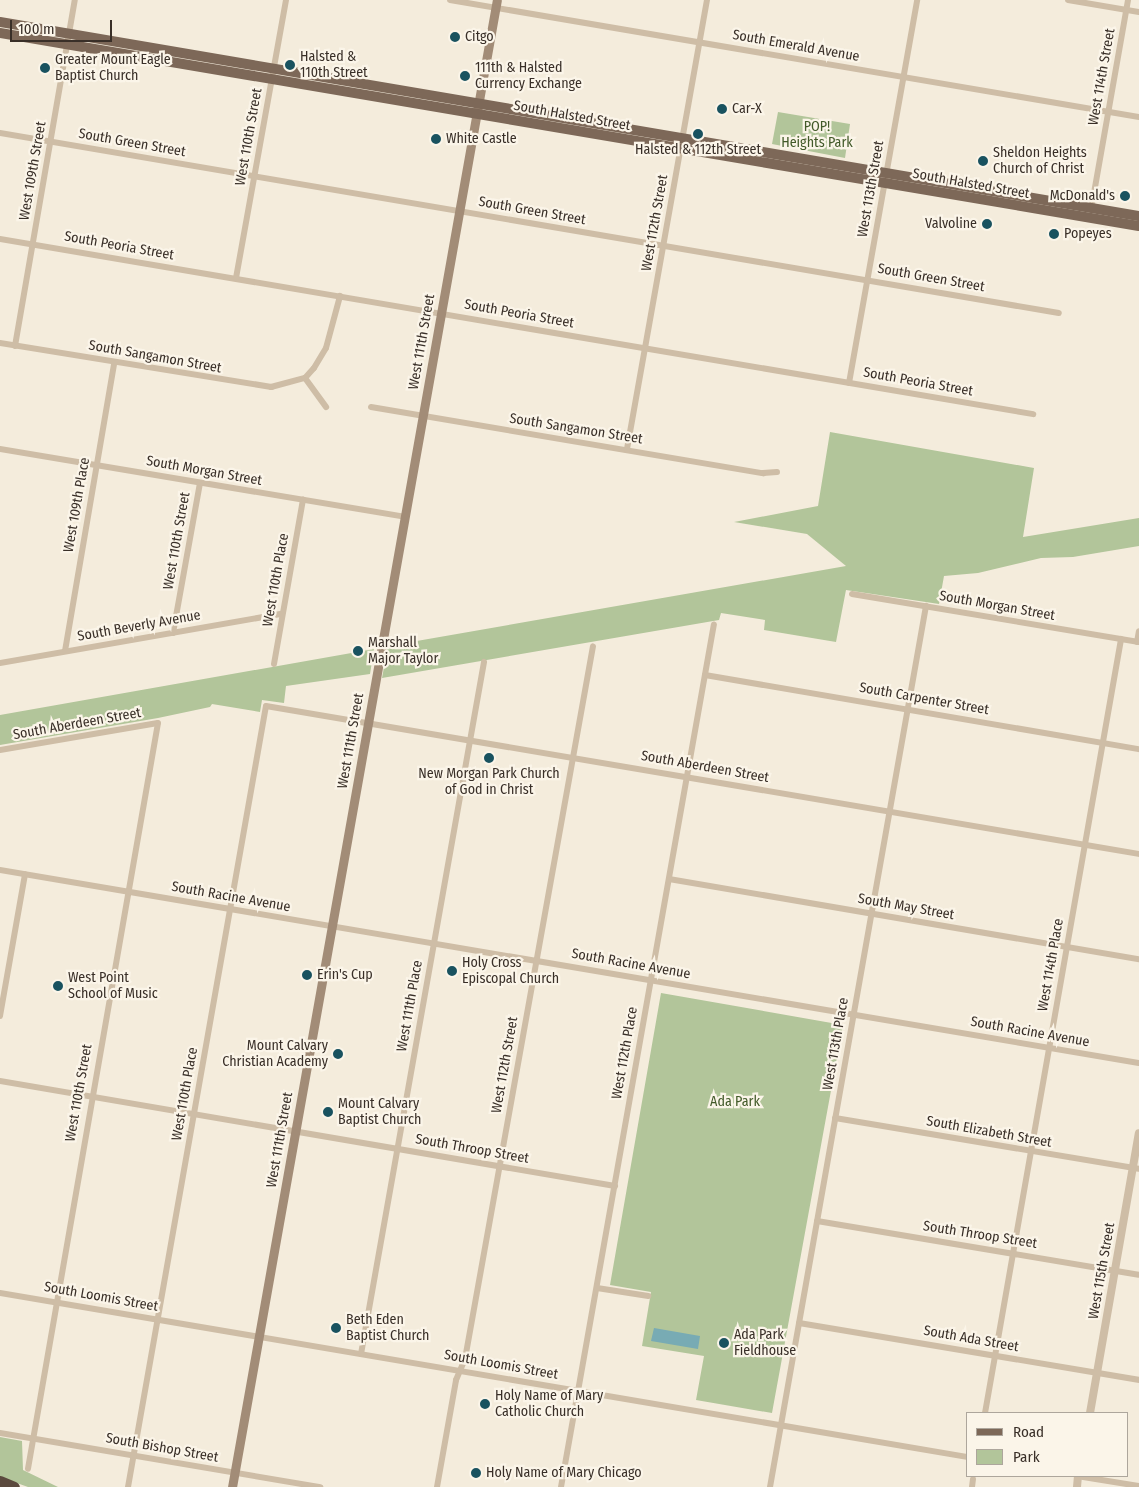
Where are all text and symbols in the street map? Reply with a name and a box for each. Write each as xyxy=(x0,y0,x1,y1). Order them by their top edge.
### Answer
scale bar xyxy=(12,10,115,42)
text: 100 m xyxy=(18,20,55,38)
street label: South Emerald Avenue xyxy=(731,27,861,65)
street label: West 114th Street xyxy=(1085,27,1119,127)
place label: Citgo xyxy=(465,29,494,45)
marker: Citgo xyxy=(449,31,461,43)
place label: Halsted & 110th Street xyxy=(300,49,368,82)
place label: Greater Mount Eagle Baptist Church xyxy=(55,52,171,84)
marker: Halsted & 110th Street xyxy=(284,59,296,71)
place label: 111th & Halsted Currency Exchange xyxy=(475,60,582,92)
marker: Greater Mount Eagle Baptist Church xyxy=(39,62,51,74)
marker: 111th & Halsted Currency Exchange xyxy=(459,70,471,82)
street label: West 110th Street xyxy=(232,87,266,187)
street label: South Halsted Street xyxy=(512,97,632,135)
place label: Car-X xyxy=(732,101,762,117)
marker: Car-X xyxy=(716,103,728,115)
park label: POP! Heights Park xyxy=(781,119,853,152)
street label: West 109th Street xyxy=(16,120,50,222)
street label: South Green Street xyxy=(77,125,187,161)
marker: Halsted & 112th Street xyxy=(692,128,704,140)
place label: White Castle xyxy=(446,131,517,147)
marker: White Castle xyxy=(430,133,442,145)
street label: West 113th Street xyxy=(854,139,888,239)
place label: Halsted & 112th Street xyxy=(635,142,761,158)
place label: Sheldon Heights Church of Christ xyxy=(993,145,1087,178)
marker: Sheldon Heights Church of Christ xyxy=(977,155,989,167)
street label: South Halsted Street xyxy=(911,165,1031,203)
street label: West 112th Street xyxy=(638,173,672,273)
place label: McDonald's xyxy=(1050,188,1115,204)
marker: McDonald's xyxy=(1119,190,1131,202)
street label: South Green Street xyxy=(477,193,587,229)
place label: Valvoline xyxy=(925,216,977,232)
marker: Valvoline xyxy=(981,218,993,230)
place label: Popeyes xyxy=(1064,226,1112,242)
street label: South Peoria Street xyxy=(63,228,175,264)
marker: Popeyes xyxy=(1048,228,1060,240)
street label: South Green Street xyxy=(876,260,986,296)
street label: West 111th Street xyxy=(405,293,439,391)
street label: South Peoria Street xyxy=(463,296,575,332)
street label: South Sangamon Street xyxy=(87,337,223,377)
street label: South Peoria Street xyxy=(862,364,974,400)
street label: South Sangamon Street xyxy=(508,410,644,448)
street label: South Morgan Street xyxy=(145,453,263,489)
street label: West 109th Place xyxy=(60,456,94,554)
street label: West 110th Street xyxy=(160,491,194,591)
street label: West 110th Place xyxy=(260,532,292,628)
street label: South Morgan Street xyxy=(938,588,1056,624)
street label: South Beverly Avenue xyxy=(76,607,202,645)
place label: Marshall Major Taylor xyxy=(368,635,438,668)
marker: Marshall Major Taylor xyxy=(352,645,364,657)
street label: South Carpenter Street xyxy=(858,679,990,719)
street label: West 111th Street xyxy=(334,692,368,790)
street label: South Aberdeen Street xyxy=(12,704,142,744)
street label: South Aberdeen Street xyxy=(640,747,770,787)
marker: New Morgan Park Church of God in Christ xyxy=(483,752,495,764)
place label: New Morgan Park Church of God in Christ xyxy=(418,766,560,799)
street label: South Racine Avenue xyxy=(170,878,292,916)
street label: South May Street xyxy=(857,890,955,924)
street label: West 114th Place xyxy=(1035,917,1067,1013)
street label: South Racine Avenue xyxy=(570,945,692,983)
place label: Holy Cross Episcopal Church xyxy=(462,955,559,988)
street label: West 111th Place xyxy=(394,959,426,1053)
marker: Holy Cross Episcopal Church xyxy=(446,965,458,977)
place label: Erin's Cup xyxy=(317,967,373,983)
marker: Erin's Cup xyxy=(301,969,313,981)
place label: West Point School of Music xyxy=(68,970,158,1002)
marker: West Point School of Music xyxy=(52,980,64,992)
street label: West 113th Place xyxy=(820,996,852,1092)
street label: West 112th Place xyxy=(609,1005,641,1101)
street label: South Racine Avenue xyxy=(969,1013,1091,1051)
street label: West 112th Street xyxy=(488,1015,522,1115)
place label: Mount Calvary Christian Academy xyxy=(222,1038,328,1070)
street label: West 110th Street xyxy=(62,1043,96,1143)
street label: West 110th Place xyxy=(169,1046,201,1142)
marker: Mount Calvary Christian Academy xyxy=(332,1048,344,1060)
street label: West 111th Street xyxy=(263,1091,297,1189)
park label: Ada Park xyxy=(710,1094,760,1110)
place label: Mount Calvary Baptist Church xyxy=(338,1096,421,1128)
marker: Mount Calvary Baptist Church xyxy=(322,1106,334,1118)
street label: South Elizabeth Street xyxy=(925,1113,1053,1151)
street label: South Throop Street xyxy=(414,1131,530,1167)
street label: South Throop Street xyxy=(922,1218,1038,1252)
street label: West 115th Street xyxy=(1085,1221,1119,1321)
street label: South Loomis Street xyxy=(43,1279,159,1315)
place label: Beth Eden Baptist Church xyxy=(346,1312,429,1344)
marker: Beth Eden Baptist Church xyxy=(330,1322,342,1334)
street label: South Ada Street xyxy=(922,1322,1020,1356)
place label: Ada Park Fieldhouse xyxy=(734,1327,796,1360)
marker: Ada Park Fieldhouse xyxy=(718,1337,730,1349)
street label: South Loomis Street xyxy=(443,1347,559,1383)
place label: Holy Name of Mary Catholic Church xyxy=(495,1388,603,1420)
marker: Holy Name of Mary Catholic Church xyxy=(479,1398,491,1410)
legend xyxy=(966,1412,1129,1477)
text: Road xyxy=(1013,1423,1044,1441)
street label: South Bishop Street xyxy=(104,1430,220,1466)
text: Park xyxy=(1013,1448,1040,1466)
place label: Holy Name of Mary Chicago xyxy=(486,1465,642,1481)
marker: Holy Name of Mary Chicago xyxy=(470,1467,482,1479)

